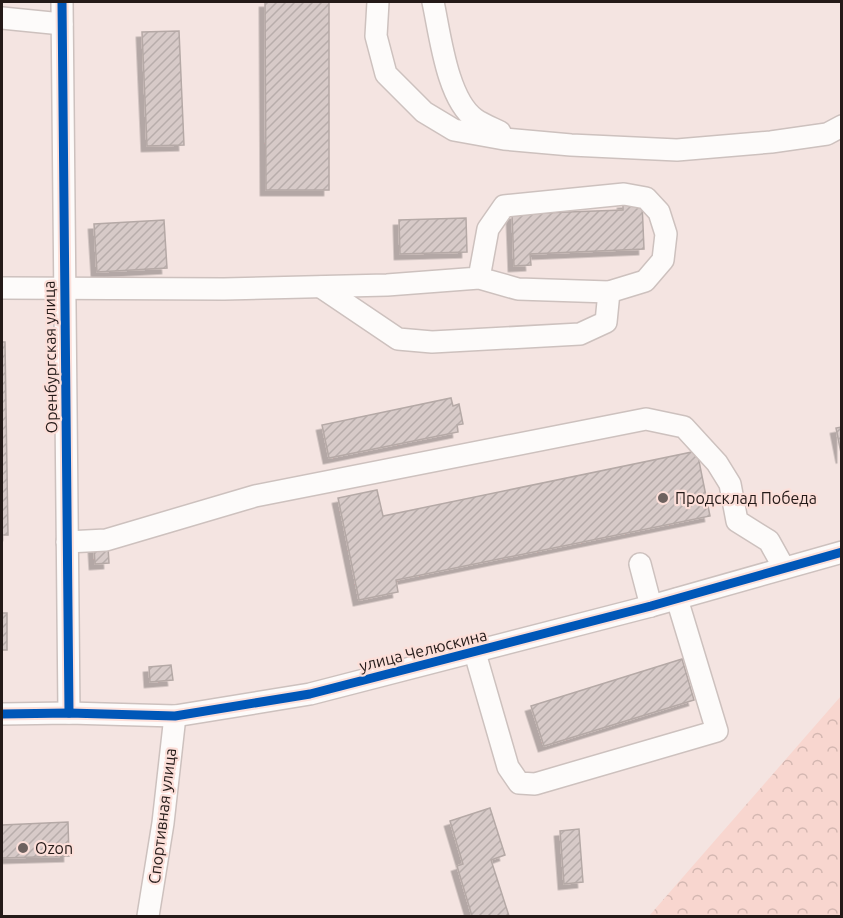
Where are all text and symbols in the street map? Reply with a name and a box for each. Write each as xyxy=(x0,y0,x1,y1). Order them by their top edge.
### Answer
street label: Оренбургская улица xyxy=(40,280,60,434)
place label: Продсклад Победа xyxy=(675,489,817,507)
marker: Продсклад Победа xyxy=(656,491,670,505)
street label: улица Челюскина xyxy=(357,625,489,675)
street label: Спортивная улица xyxy=(145,747,179,885)
place label: Ozon xyxy=(35,839,73,857)
marker: Ozon xyxy=(16,841,30,855)

